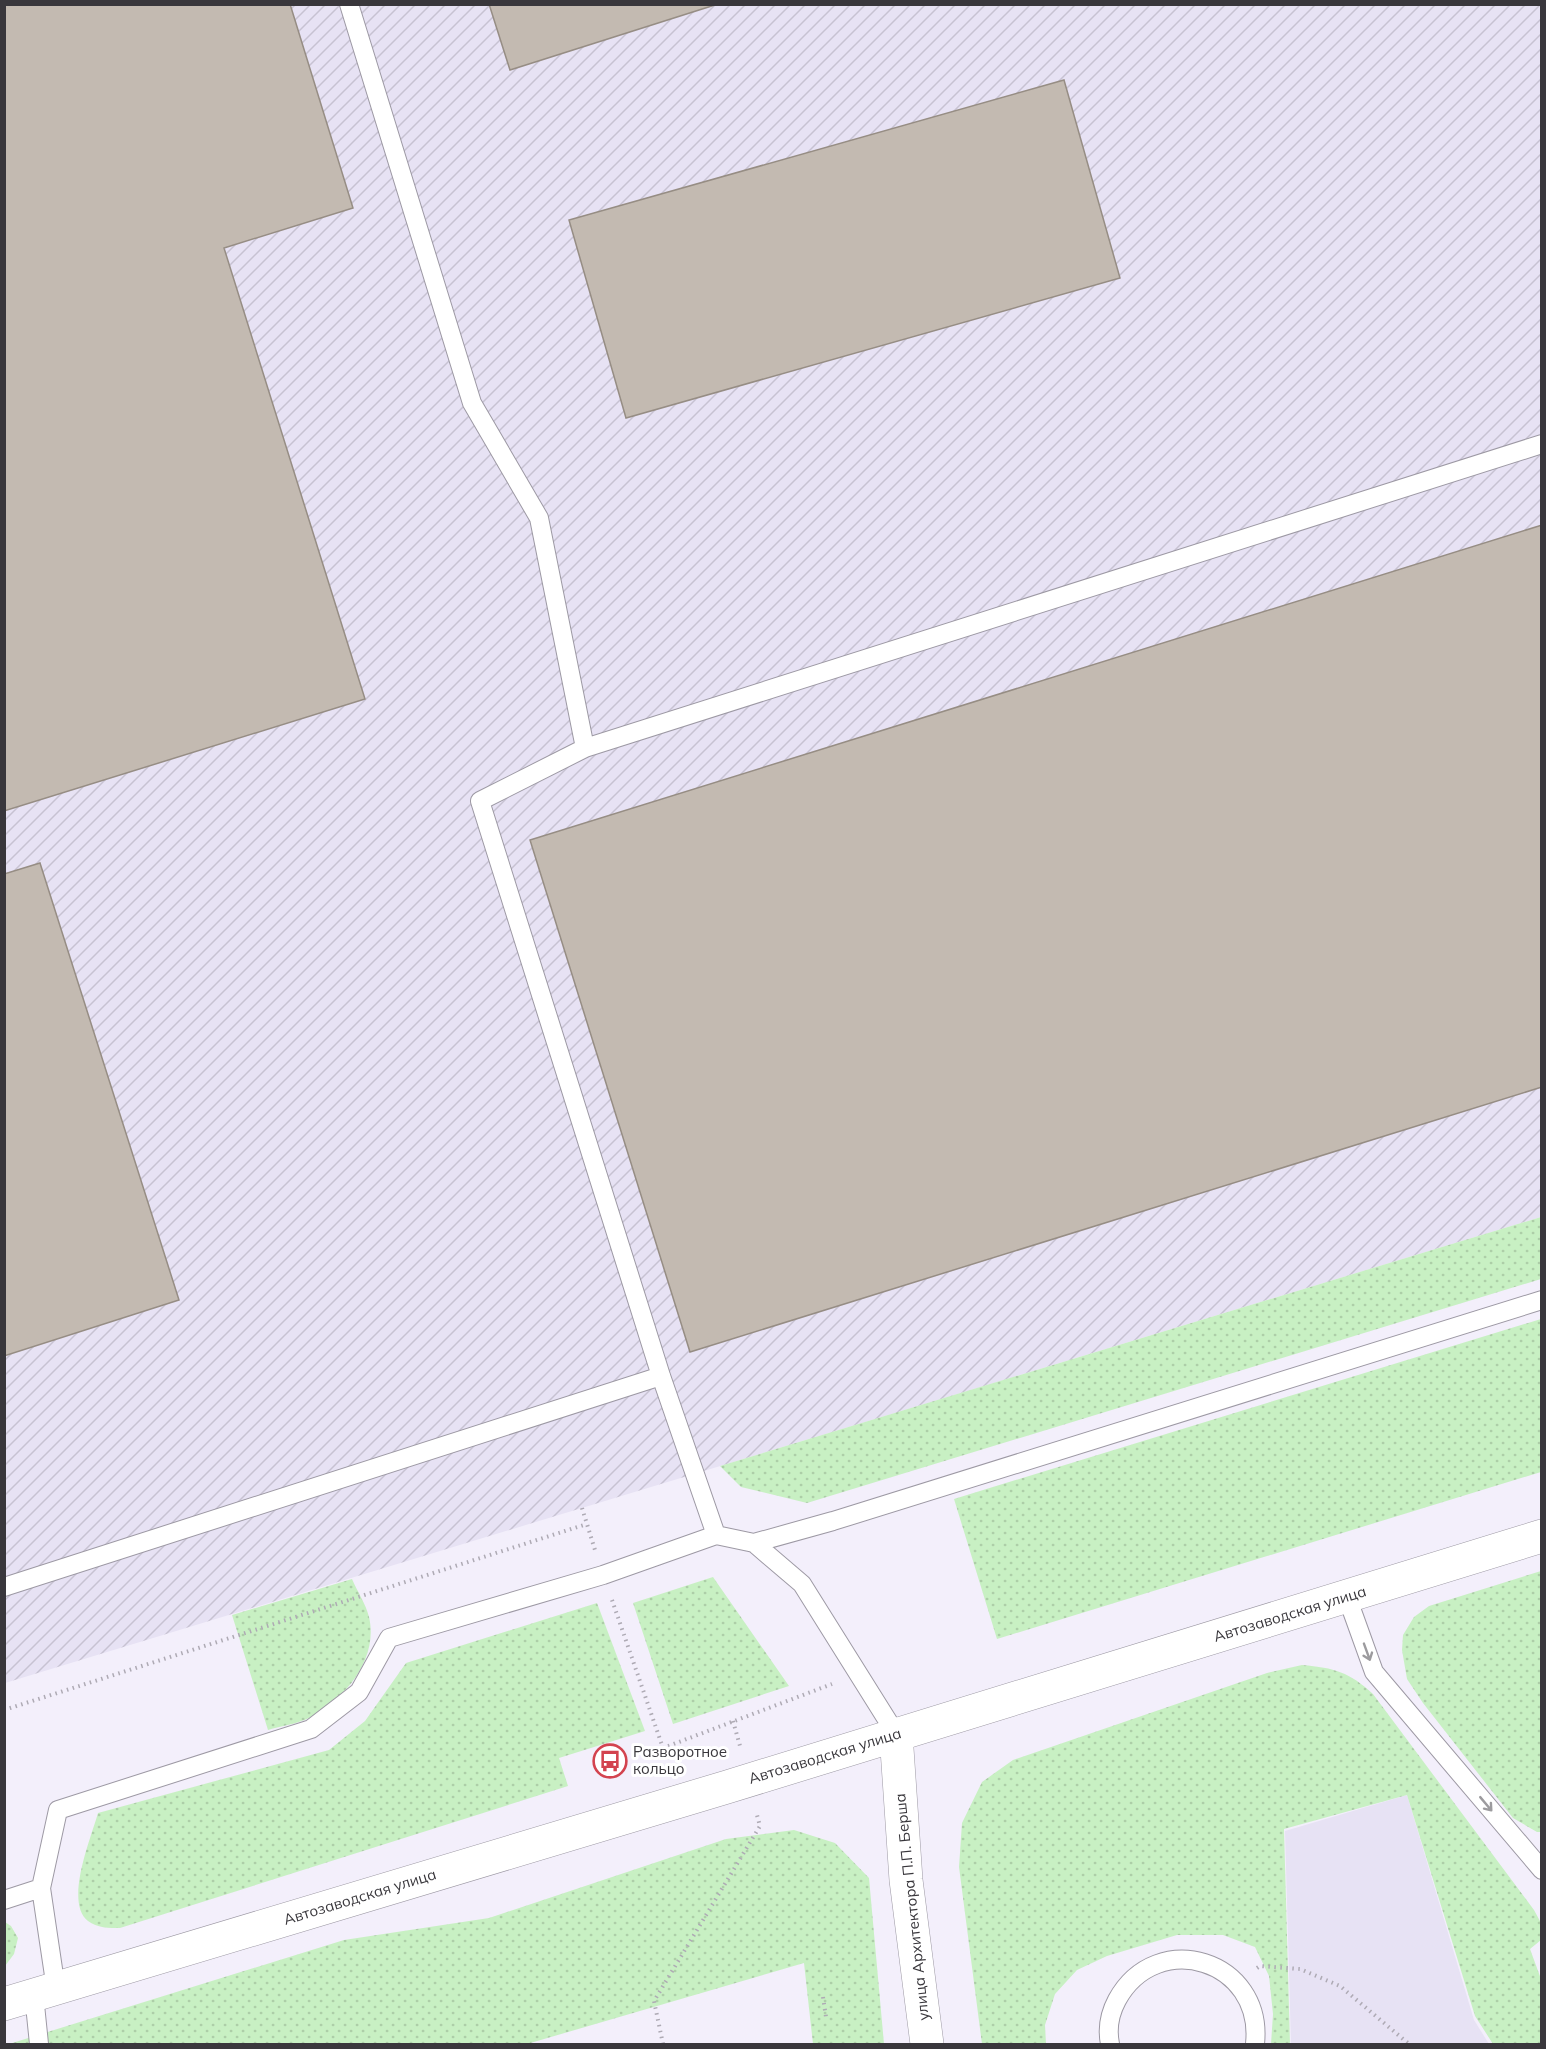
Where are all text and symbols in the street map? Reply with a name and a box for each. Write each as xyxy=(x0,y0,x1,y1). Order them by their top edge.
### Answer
street label: Автозаводская улица xyxy=(1211,1581,1369,1646)
one-way arrow xyxy=(1362,1642,1373,1661)
street label: Автозаводская улица xyxy=(746,1723,904,1788)
place label: Разворотное кольцо xyxy=(633,1742,727,1778)
bus stop icon: Разворотное кольцо xyxy=(592,1743,628,1779)
street label: улица Архитектора П.П. Берша xyxy=(890,1792,933,2022)
one-way arrow xyxy=(1479,1796,1493,1811)
street label: Автозаводская улица xyxy=(281,1864,439,1929)

